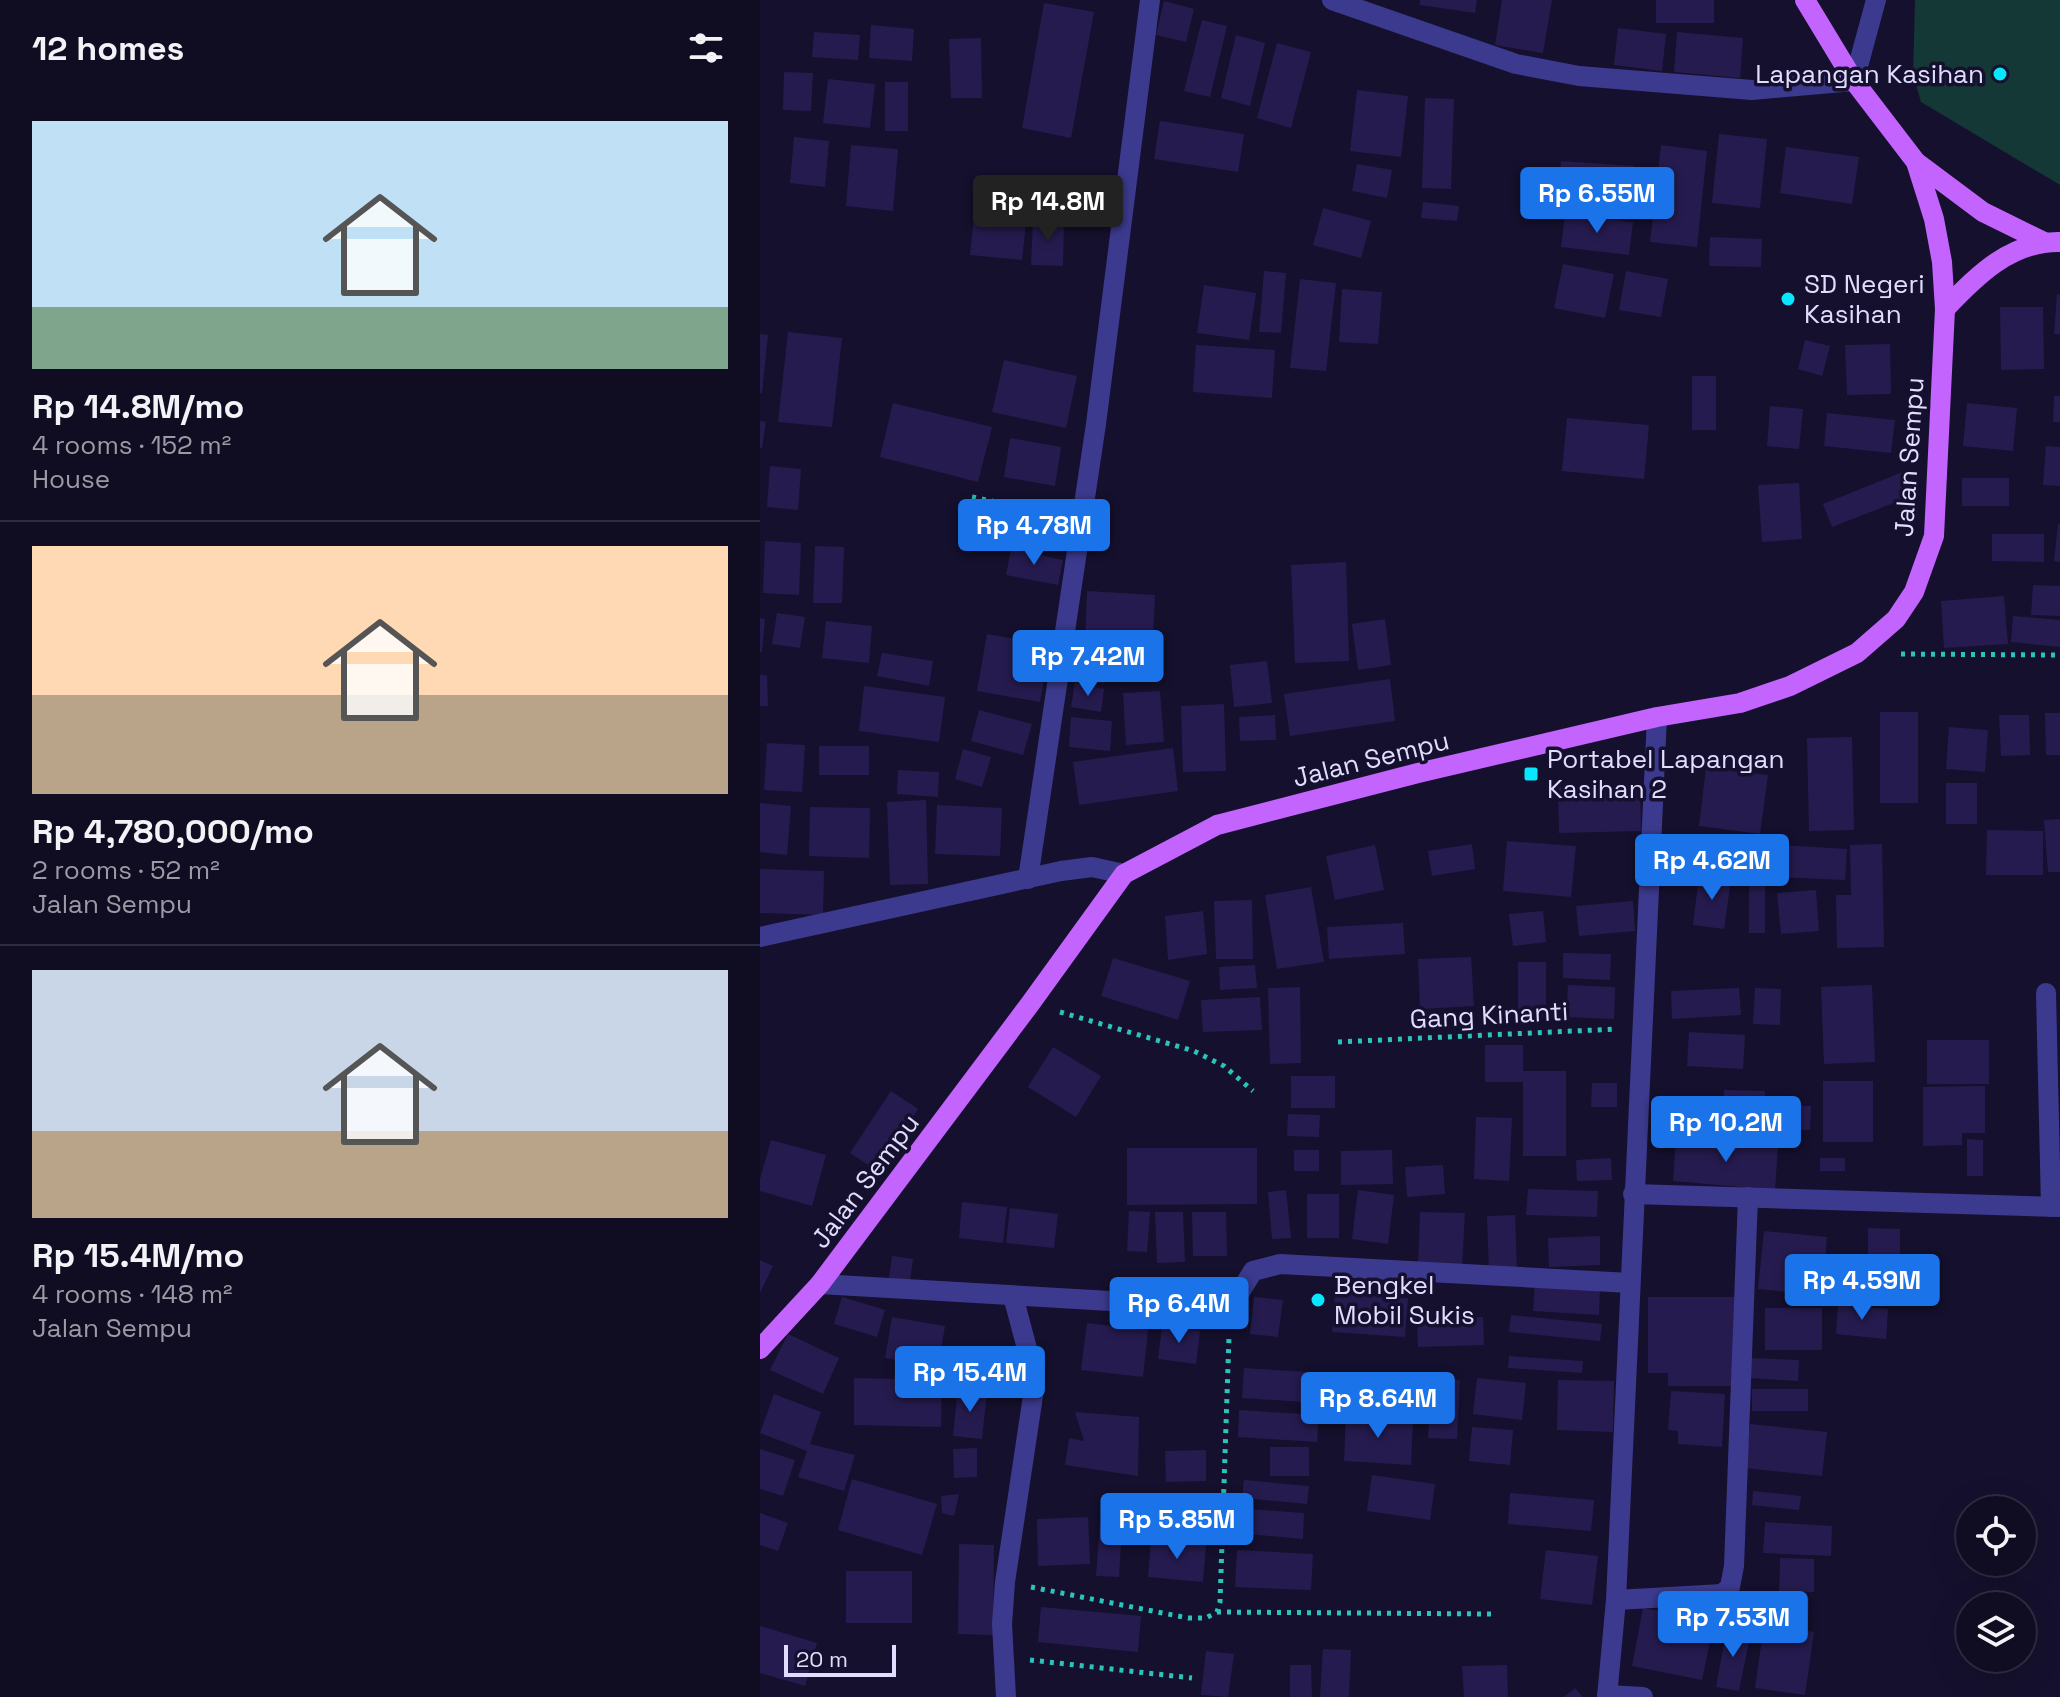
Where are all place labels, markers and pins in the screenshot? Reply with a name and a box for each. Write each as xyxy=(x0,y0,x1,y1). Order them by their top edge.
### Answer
place label: Lapangan Kasihan xyxy=(1755,57,1984,91)
marker: Lapangan Kasihan xyxy=(1991,65,2009,83)
pin: Rp 6.55M xyxy=(1514,167,1680,235)
pin: Rp 14.8M xyxy=(965,175,1131,243)
place label: SD Negeri Kasihan xyxy=(1804,267,1925,331)
marker: SD Negeri Kasihan xyxy=(1779,290,1797,308)
pin: Rp 4.78M xyxy=(951,499,1117,567)
pin: Rp 7.42M xyxy=(1005,630,1171,698)
place label: Portabel Lapangan Kasihan 2 xyxy=(1547,742,1784,806)
marker: Portabel Lapangan Kasihan 2 xyxy=(1522,765,1540,783)
pin: Rp 4.62M xyxy=(1629,834,1795,902)
pin: Rp 10.2M xyxy=(1643,1096,1809,1164)
pin: Rp 4.59M xyxy=(1779,1254,1945,1322)
place label: Bengkel Mobil Sukis xyxy=(1334,1268,1475,1332)
pin: Rp 6.4M xyxy=(1105,1277,1253,1345)
marker: Bengkel Mobil Sukis xyxy=(1309,1291,1327,1309)
pin: Rp 15.4M xyxy=(887,1346,1053,1414)
pin: Rp 8.64M xyxy=(1295,1372,1461,1440)
pin: Rp 5.85M xyxy=(1094,1493,1260,1561)
pin: Rp 7.53M xyxy=(1650,1591,1816,1659)

